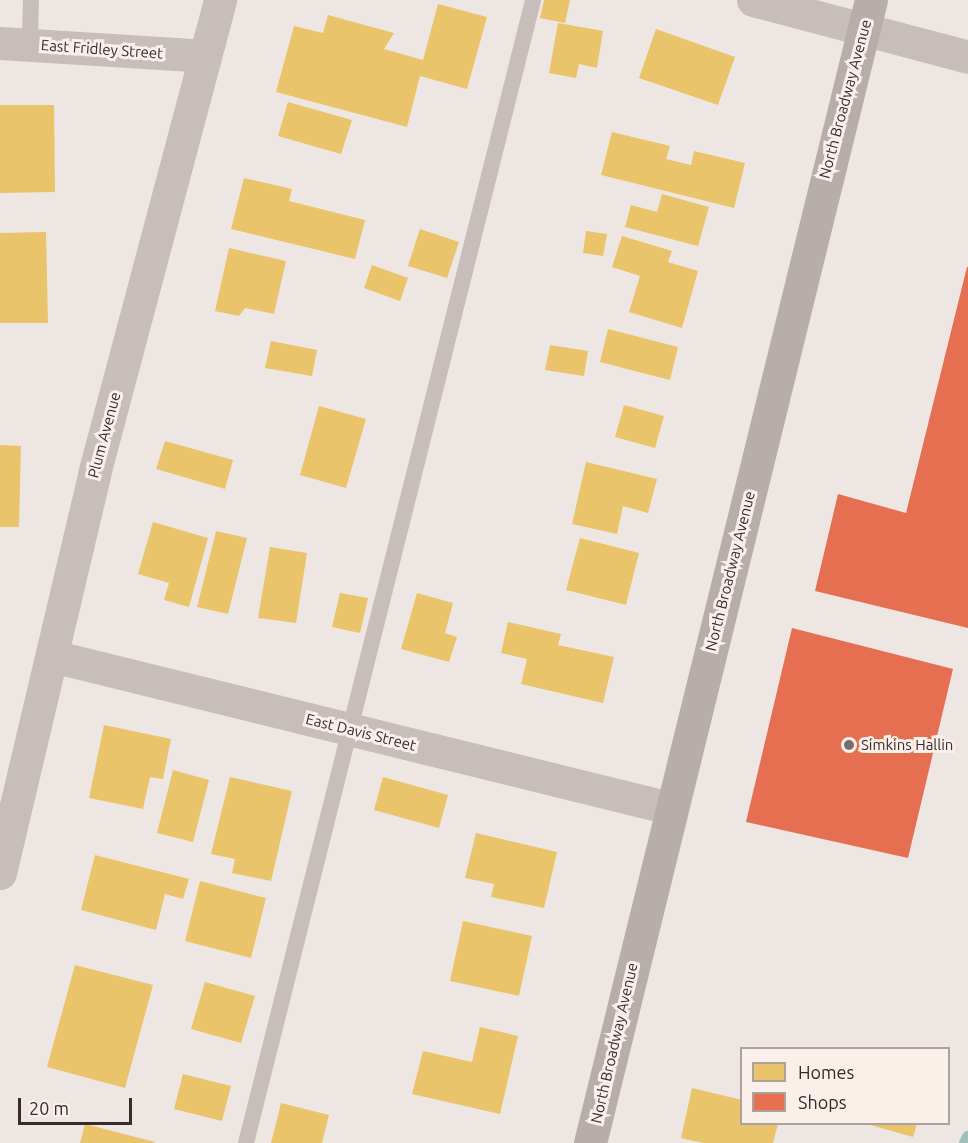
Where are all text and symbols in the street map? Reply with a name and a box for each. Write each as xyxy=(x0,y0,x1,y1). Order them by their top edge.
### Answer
street label: North Broadway Avenue xyxy=(815,17,875,181)
street label: East Fridley Street xyxy=(40,36,164,62)
street label: Plum Avenue xyxy=(84,390,124,480)
street label: North Broadway Avenue xyxy=(701,489,759,653)
street label: East Davis Street xyxy=(304,710,418,754)
place label: Simkins Hallin xyxy=(861,736,953,754)
marker: Simkins Hallin xyxy=(842,738,856,752)
street label: North Broadway Avenue xyxy=(587,961,641,1125)
legend xyxy=(740,1047,950,1125)
text: Homes xyxy=(798,1062,854,1082)
scale bar xyxy=(21,1086,135,1124)
text: Shops xyxy=(798,1092,847,1112)
text: 20 m xyxy=(29,1098,69,1118)

